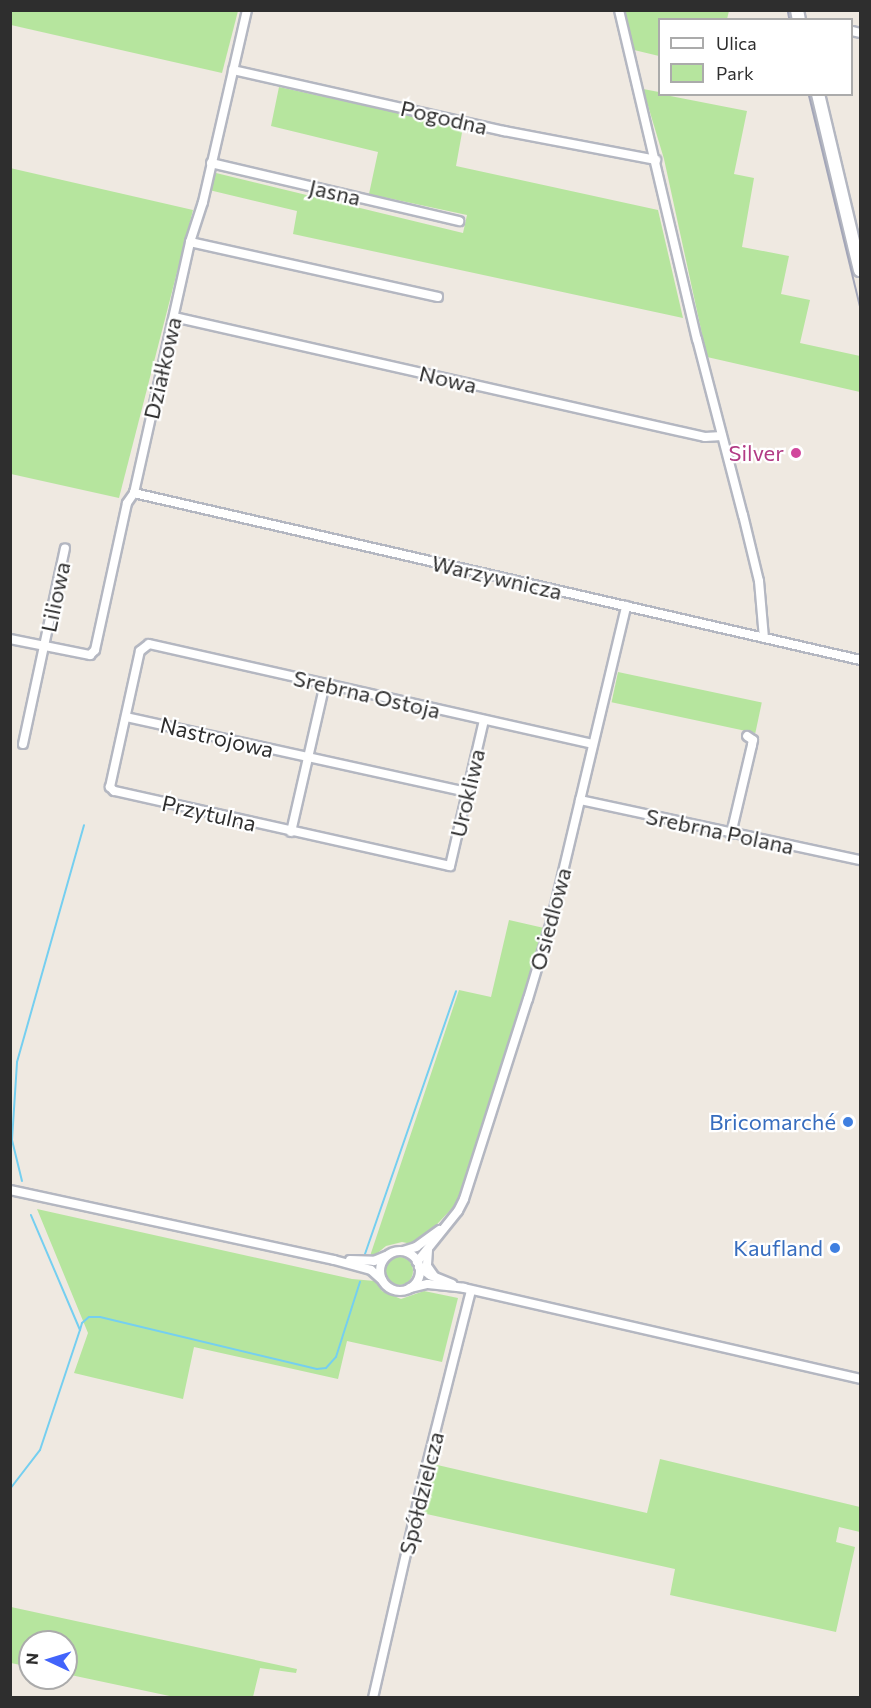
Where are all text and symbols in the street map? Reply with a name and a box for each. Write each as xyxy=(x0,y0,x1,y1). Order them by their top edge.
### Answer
legend xyxy=(658,18,853,96)
text: Ulica xyxy=(716,32,757,54)
text: Park xyxy=(716,62,754,84)
street label: Pogodna xyxy=(398,94,490,140)
street label: Jasna xyxy=(307,173,363,211)
street label: Działkowa xyxy=(137,314,187,422)
street label: Nowa xyxy=(417,360,479,398)
place label: Silver xyxy=(729,440,784,466)
marker: Silver xyxy=(789,446,803,460)
street label: Warzywnicza xyxy=(429,549,565,605)
street label: Liliowa xyxy=(35,559,75,635)
street label: Srebrna Ostoja xyxy=(291,664,443,724)
street label: Nastrojowa xyxy=(158,711,276,763)
street label: Urokliwa xyxy=(444,746,490,840)
street label: Przytulna xyxy=(159,789,259,837)
street label: Srebrna Polana xyxy=(643,802,797,860)
street label: Osiedlowa xyxy=(524,865,576,973)
place label: Bricomarché xyxy=(709,1109,836,1135)
marker: Bricomarché xyxy=(841,1115,855,1129)
place label: Kaufland xyxy=(733,1235,823,1261)
marker: Kaufland xyxy=(828,1241,842,1255)
street label: Spółdzielcza xyxy=(393,1429,449,1557)
north arrow xyxy=(18,1630,78,1690)
text: N xyxy=(22,1652,41,1665)

